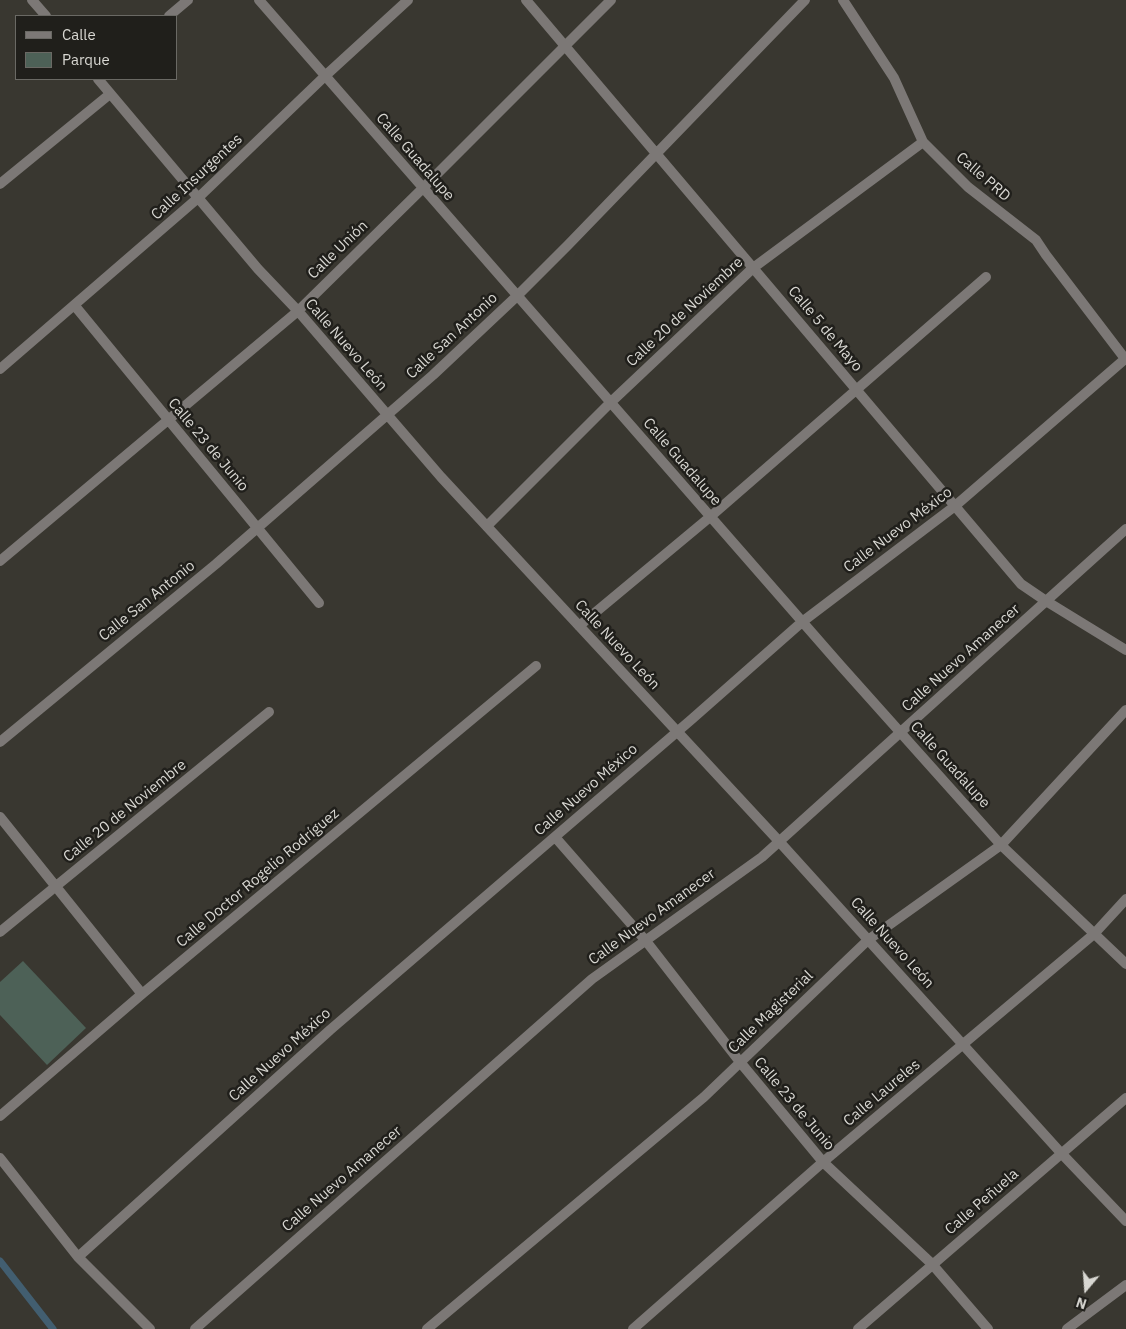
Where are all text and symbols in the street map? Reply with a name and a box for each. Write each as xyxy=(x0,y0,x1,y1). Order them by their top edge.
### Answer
legend xyxy=(15,15,178,80)
text: Calle xyxy=(62,25,96,44)
text: Parque xyxy=(62,50,110,69)
street label: Calle Guadalupe xyxy=(372,109,458,205)
street label: Calle Insurgentes xyxy=(148,130,246,224)
street label: Calle PRD xyxy=(952,149,1014,205)
street label: Calle Unión xyxy=(304,217,372,283)
street label: Calle 20 de Noviembre xyxy=(623,253,747,371)
street label: Calle 5 de Mayo xyxy=(784,283,866,375)
street label: Calle San Antonio xyxy=(403,289,501,383)
street label: Calle Nuevo León xyxy=(301,295,391,395)
street label: Calle 23 de Junio xyxy=(164,395,252,495)
street label: Calle Guadalupe xyxy=(639,414,725,510)
street label: Calle Nuevo México xyxy=(840,483,956,577)
street label: Calle San Antonio xyxy=(95,557,199,645)
street label: Calle Nuevo León xyxy=(571,596,663,694)
street label: Calle Nuevo Amanecer xyxy=(898,600,1024,716)
street label: Calle Guadalupe xyxy=(906,718,994,812)
street label: Calle Nuevo México xyxy=(531,740,641,840)
street label: Calle 20 de Noviembre xyxy=(60,756,190,866)
street label: Calle Doctor Rogelio Rodríguez xyxy=(173,805,343,951)
street label: Calle Nuevo Amanecer xyxy=(585,865,719,969)
street label: Calle Nuevo León xyxy=(846,894,938,992)
street label: Calle Magisterial xyxy=(725,967,817,1057)
street label: Calle Nuevo México xyxy=(225,1004,335,1106)
street label: Calle 23 de Junio xyxy=(750,1054,838,1154)
street label: Calle Laureles xyxy=(840,1056,924,1130)
street label: Calle Nuevo Amanecer xyxy=(279,1122,405,1236)
street label: Calle Peñuela xyxy=(942,1165,1022,1239)
north arrow xyxy=(1061,1264,1111,1314)
text: N xyxy=(1074,1293,1089,1313)

